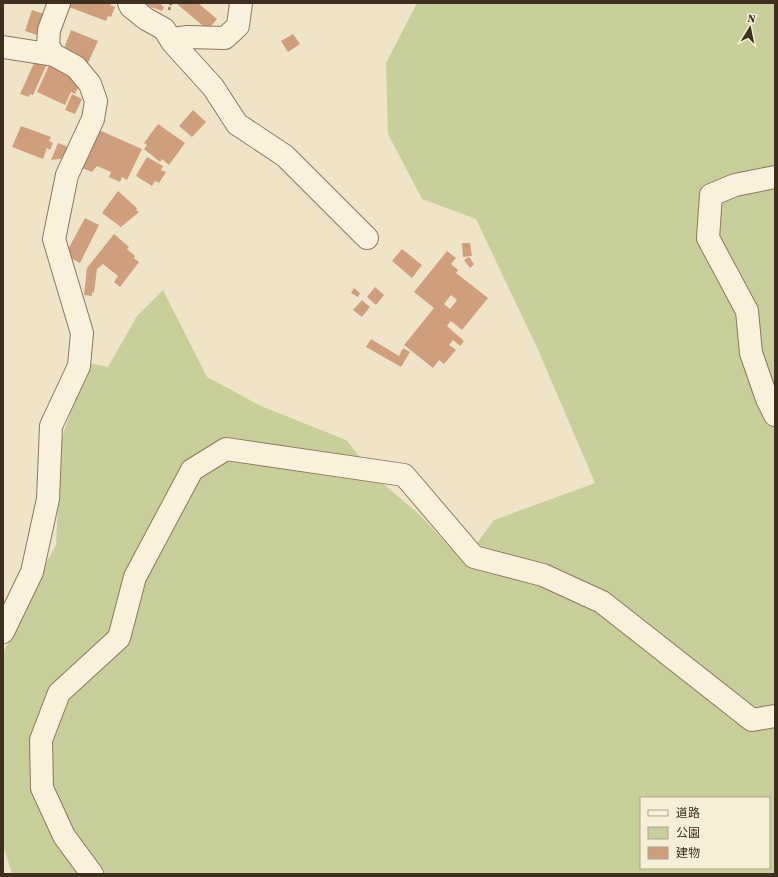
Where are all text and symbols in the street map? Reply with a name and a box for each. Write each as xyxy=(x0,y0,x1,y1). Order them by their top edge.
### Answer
north arrow xyxy=(730,8,770,48)
text: N xyxy=(746,11,757,27)
legend xyxy=(640,797,770,869)
text: 道路 xyxy=(676,805,700,821)
text: 公園 xyxy=(676,825,700,841)
text: 建物 xyxy=(676,845,700,861)

